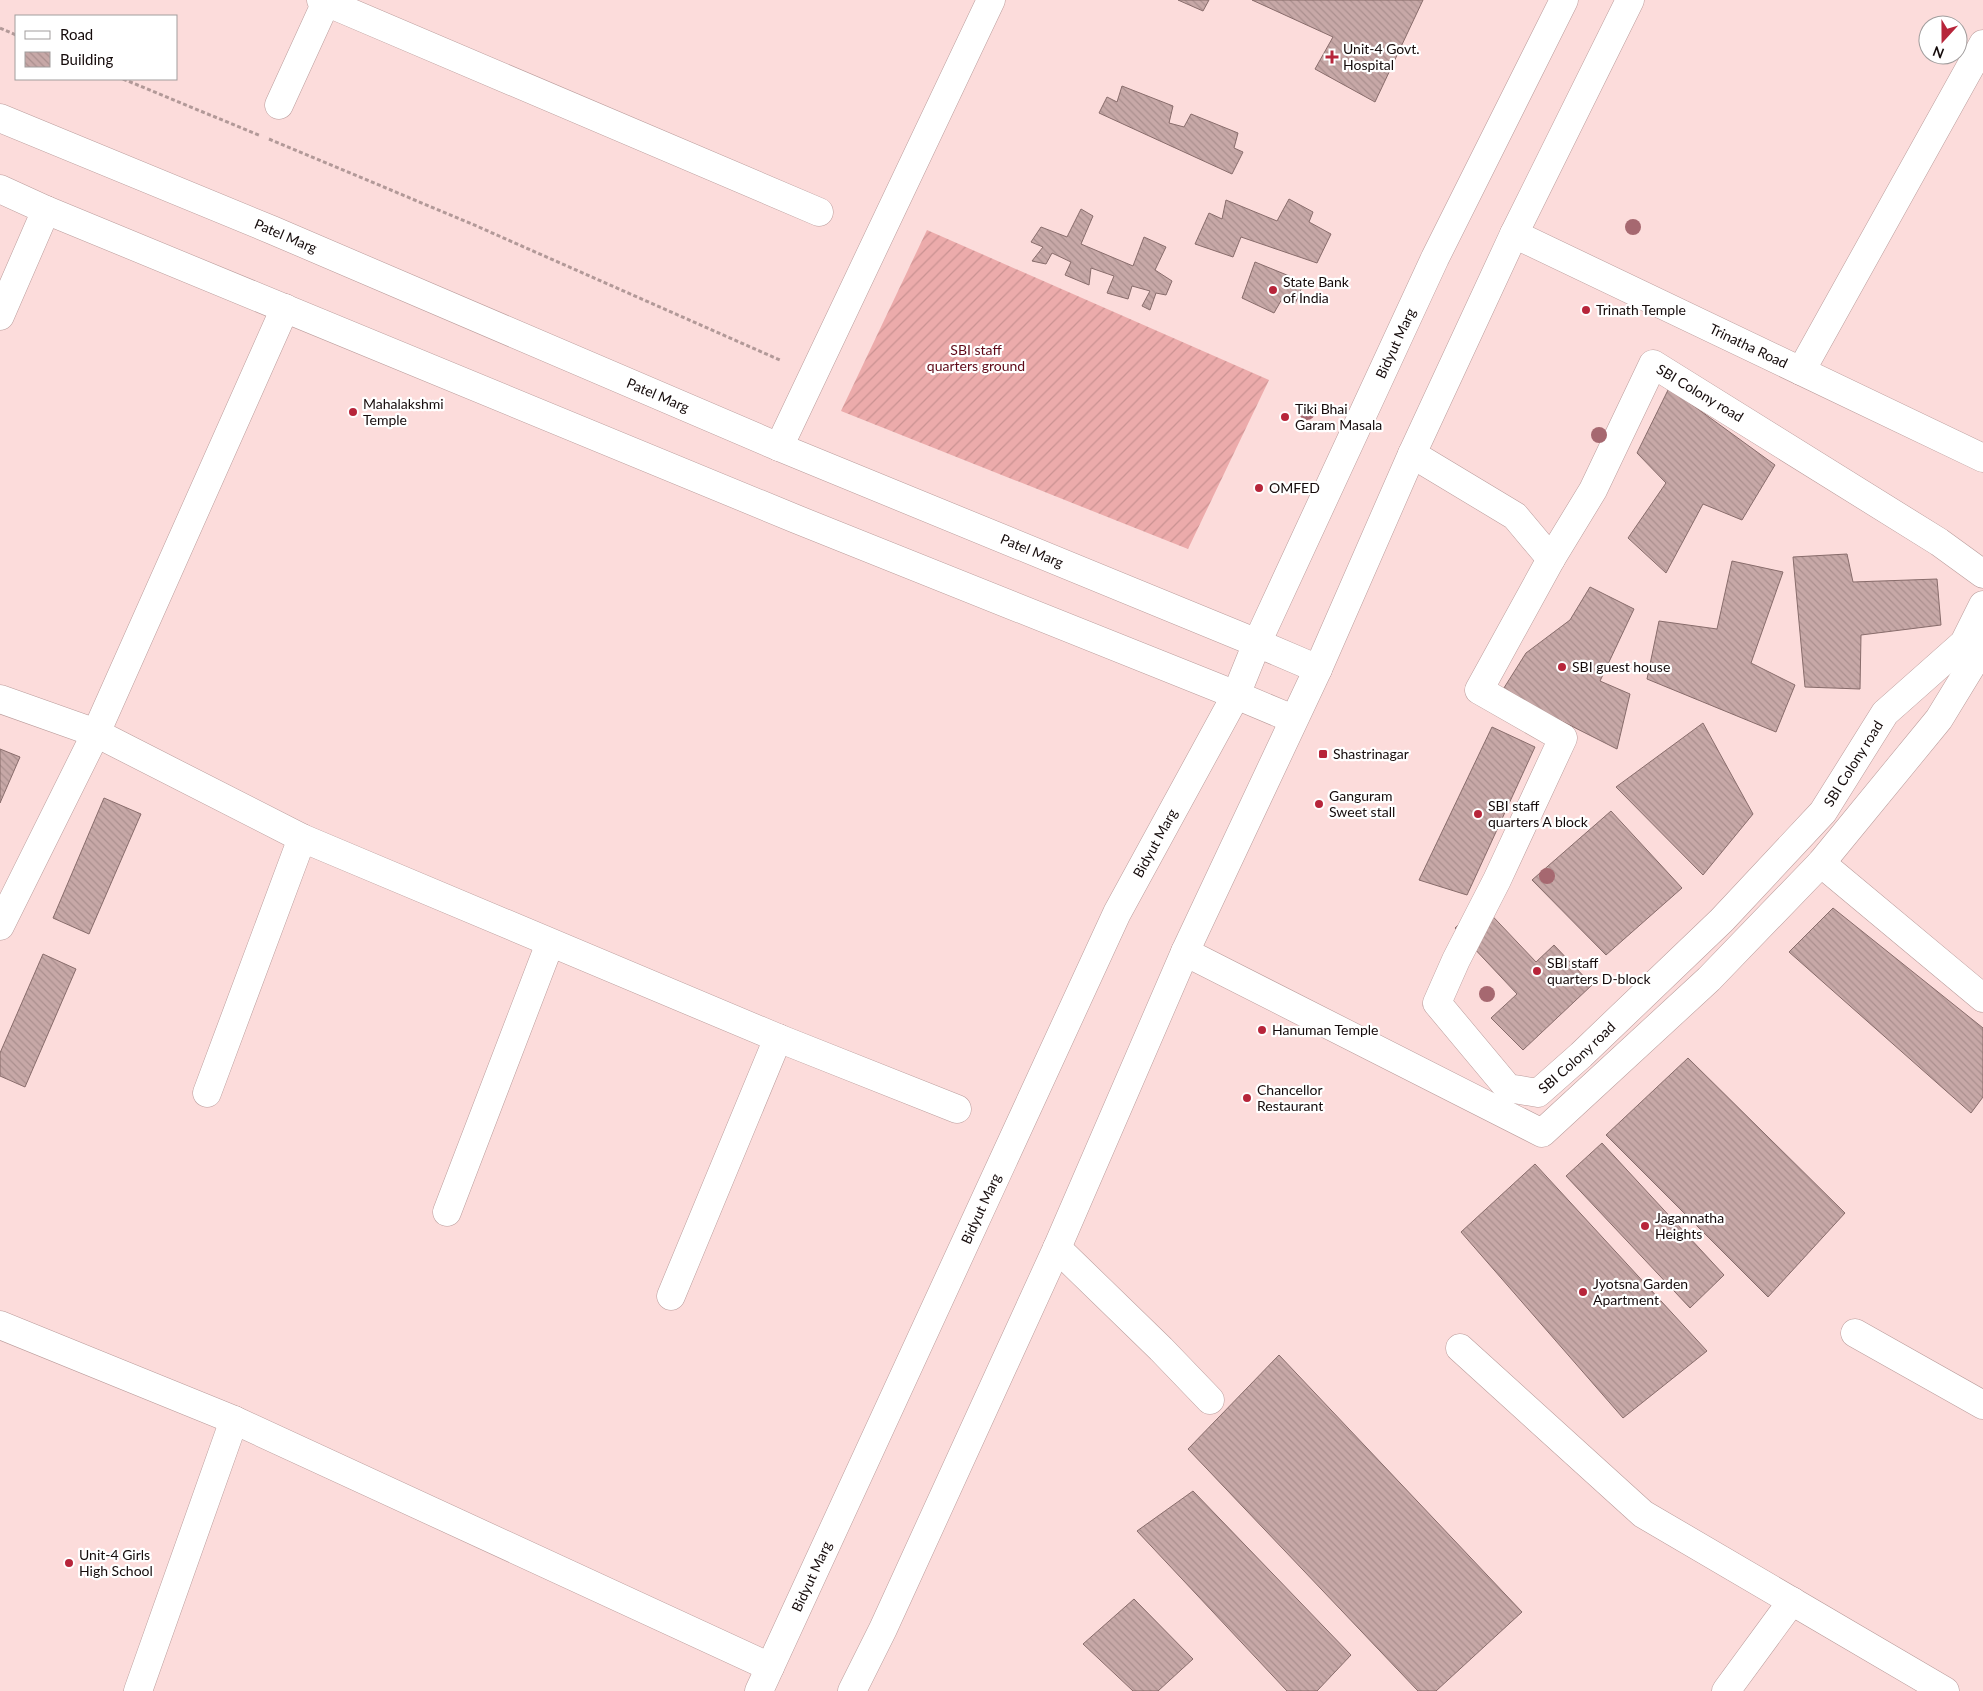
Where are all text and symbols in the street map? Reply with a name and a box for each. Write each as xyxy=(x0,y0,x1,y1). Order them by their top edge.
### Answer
legend xyxy=(15,15,178,80)
north arrow xyxy=(1918,15,1968,65)
text: Road xyxy=(60,25,93,43)
place label: Unit-4 Govt. Hospital xyxy=(1343,40,1420,73)
text: N xyxy=(1930,43,1946,62)
text: Building xyxy=(60,50,113,68)
marker: Unit-4 Govt. Hospital xyxy=(1325,50,1339,64)
street label: Patel Marg xyxy=(252,215,320,256)
place label: State Bank of India xyxy=(1283,273,1350,306)
marker: State Bank of India xyxy=(1267,284,1279,296)
place label: Trinath Temple xyxy=(1596,301,1686,318)
marker: Trinath Temple xyxy=(1580,304,1592,316)
street label: Bidyut Marg xyxy=(1371,305,1419,381)
street label: Trinatha Road xyxy=(1707,320,1791,371)
park label: SBI staff quarters ground xyxy=(927,341,1025,374)
street label: SBI Colony road xyxy=(1654,360,1747,425)
street label: Patel Marg xyxy=(624,374,692,416)
place label: Mahalakshmi Temple xyxy=(363,395,444,428)
place label: Tiki Bhai Garam Masala xyxy=(1295,400,1382,433)
marker: Mahalakshmi Temple xyxy=(347,406,359,418)
marker: Tiki Bhai Garam Masala xyxy=(1279,411,1291,423)
place label: OMFED xyxy=(1269,479,1320,496)
marker: OMFED xyxy=(1253,482,1265,494)
street label: Patel Marg xyxy=(998,530,1066,571)
place label: SBI guest house xyxy=(1572,658,1670,675)
marker: SBI guest house xyxy=(1556,661,1568,673)
street label: SBI Colony road xyxy=(1820,717,1886,810)
place label: Shastrinagar xyxy=(1333,745,1409,762)
marker: Shastrinagar xyxy=(1317,748,1329,760)
place label: Ganguram Sweet stall xyxy=(1329,787,1395,820)
place label: SBI staff quarters A block xyxy=(1488,797,1589,830)
marker: Ganguram Sweet stall xyxy=(1313,798,1325,810)
street label: Bidyut Marg xyxy=(1129,806,1180,880)
marker: SBI staff quarters A block xyxy=(1472,808,1484,820)
place label: SBI staff quarters D-block xyxy=(1547,954,1651,987)
marker: SBI staff quarters D-block xyxy=(1531,965,1543,977)
street label: SBI Colony road xyxy=(1535,1018,1619,1097)
place label: Hanuman Temple xyxy=(1272,1021,1379,1038)
marker: Hanuman Temple xyxy=(1256,1024,1268,1036)
place label: Chancellor Restaurant xyxy=(1257,1081,1323,1114)
marker: Chancellor Restaurant xyxy=(1241,1092,1253,1104)
street label: Bidyut Marg xyxy=(957,1170,1004,1246)
place label: Jagannatha Heights xyxy=(1655,1209,1724,1242)
marker: Jagannatha Heights xyxy=(1639,1220,1651,1232)
place label: Jyotsna Garden Apartment xyxy=(1593,1275,1688,1308)
marker: Jyotsna Garden Apartment xyxy=(1577,1286,1589,1298)
street label: Bidyut Marg xyxy=(788,1538,835,1614)
place label: Unit-4 Girls High School xyxy=(79,1546,153,1579)
marker: Unit-4 Girls High School xyxy=(63,1557,75,1569)

